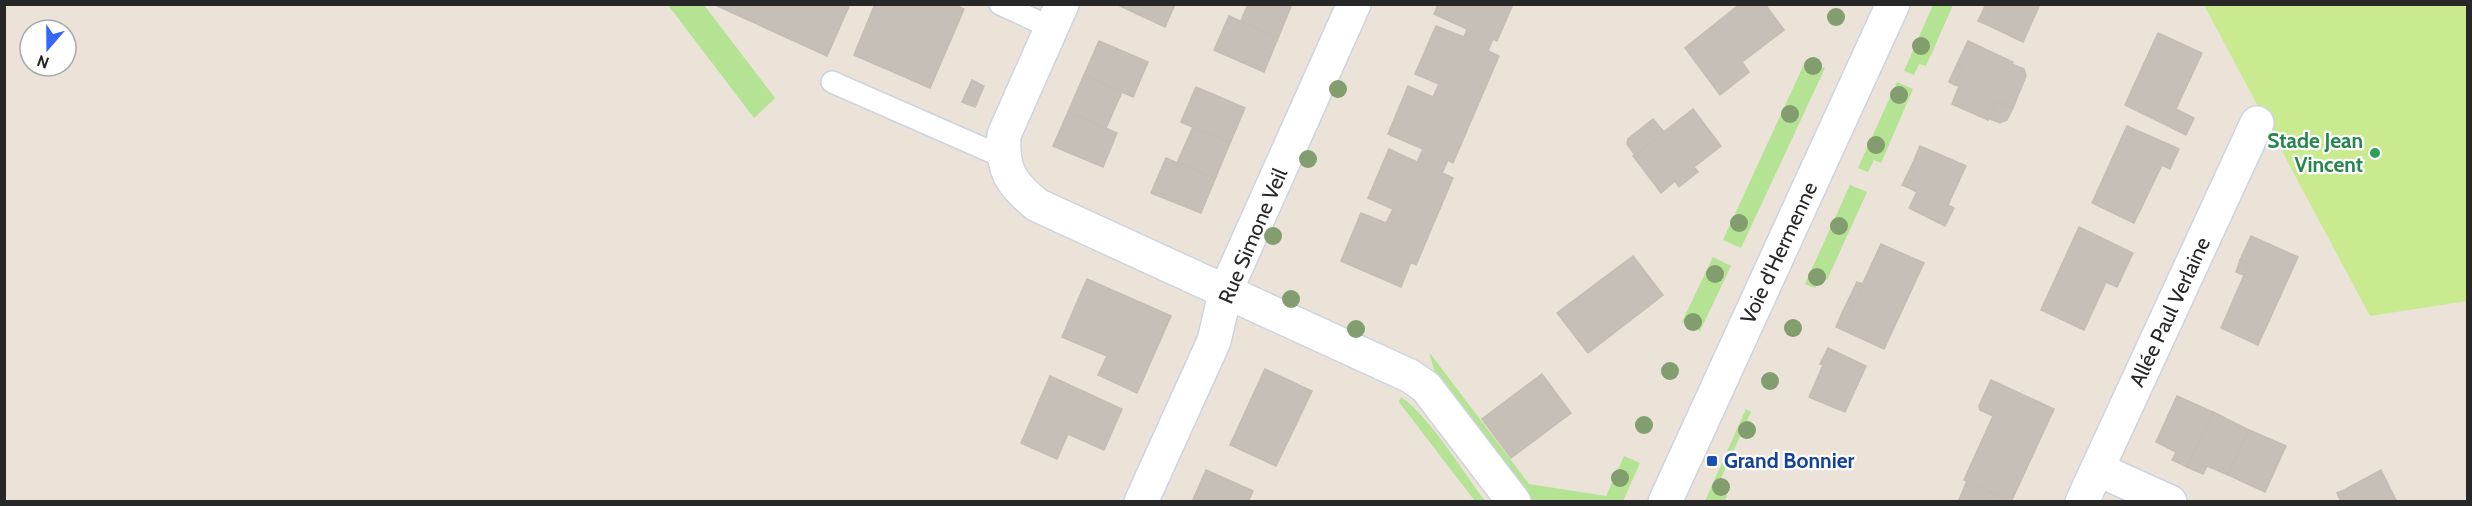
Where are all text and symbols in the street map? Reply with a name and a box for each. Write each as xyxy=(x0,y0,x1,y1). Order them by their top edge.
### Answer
north arrow xyxy=(18,18,78,78)
text: N xyxy=(34,51,52,72)
place label: Stade Jean Vincent xyxy=(2267,128,2363,177)
marker: Stade Jean Vincent xyxy=(2368,146,2382,160)
street label: Rue Simone Veil xyxy=(1213,164,1292,307)
street label: Voie d'Hermenne xyxy=(1735,178,1822,328)
street label: Allée Paul Verlaine xyxy=(2124,233,2215,391)
place label: Grand Bonnier xyxy=(1724,448,1855,473)
marker: Grand Bonnier xyxy=(1705,454,1719,468)

